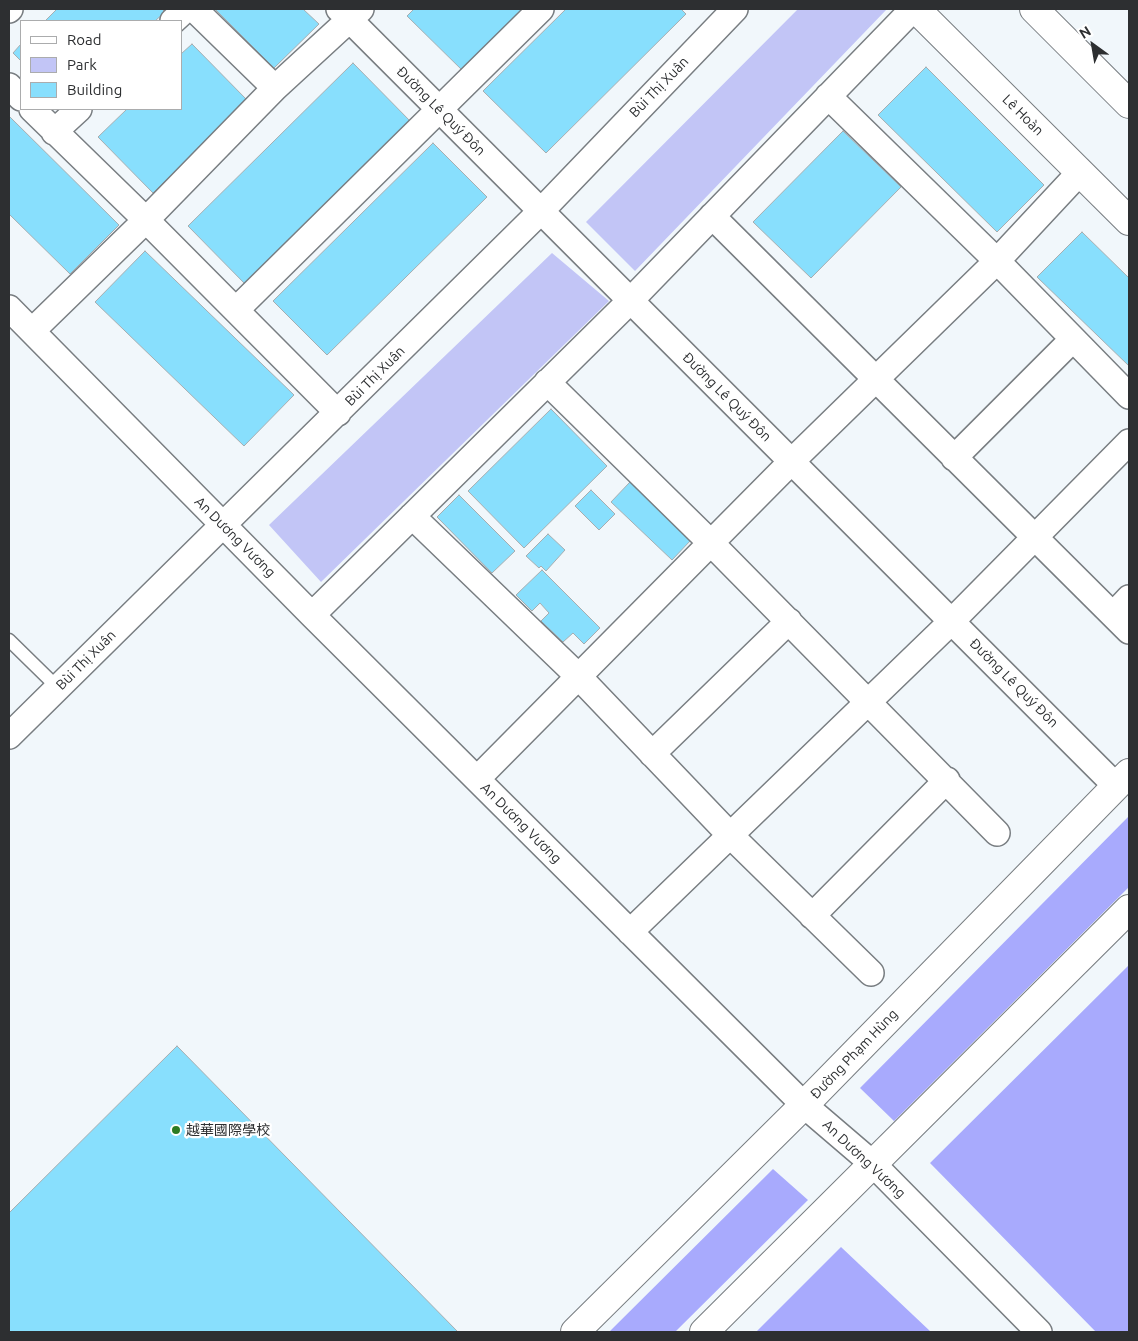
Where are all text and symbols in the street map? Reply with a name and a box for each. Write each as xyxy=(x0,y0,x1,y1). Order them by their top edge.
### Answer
legend xyxy=(20,20,182,110)
north arrow xyxy=(1068,20,1118,70)
text: N xyxy=(1076,23,1094,42)
text: Road xyxy=(67,31,102,48)
street label: Bùi Thị Xuân xyxy=(626,53,692,121)
text: Park xyxy=(67,56,97,73)
street label: Đường Lê Quý Đôn xyxy=(393,63,489,159)
text: Building xyxy=(67,81,122,98)
street label: Lê Hoàn xyxy=(999,91,1047,139)
street label: Bùi Thị Xuân xyxy=(342,343,408,409)
street label: Đường Lê Quý Đôn xyxy=(679,349,775,445)
street label: An Dương Vương xyxy=(191,493,279,581)
street label: Bùi Thị Xuân xyxy=(53,627,119,693)
street label: Đường Lê Quý Đôn xyxy=(966,635,1062,731)
street label: An Dương Vương xyxy=(477,779,565,867)
street label: Đường Phạm Hùng xyxy=(807,1006,901,1102)
street label: An Dương Vương xyxy=(819,1116,909,1202)
place label: 越華國際學校 xyxy=(186,1122,270,1138)
marker: 越華國際學校 xyxy=(170,1124,182,1136)

